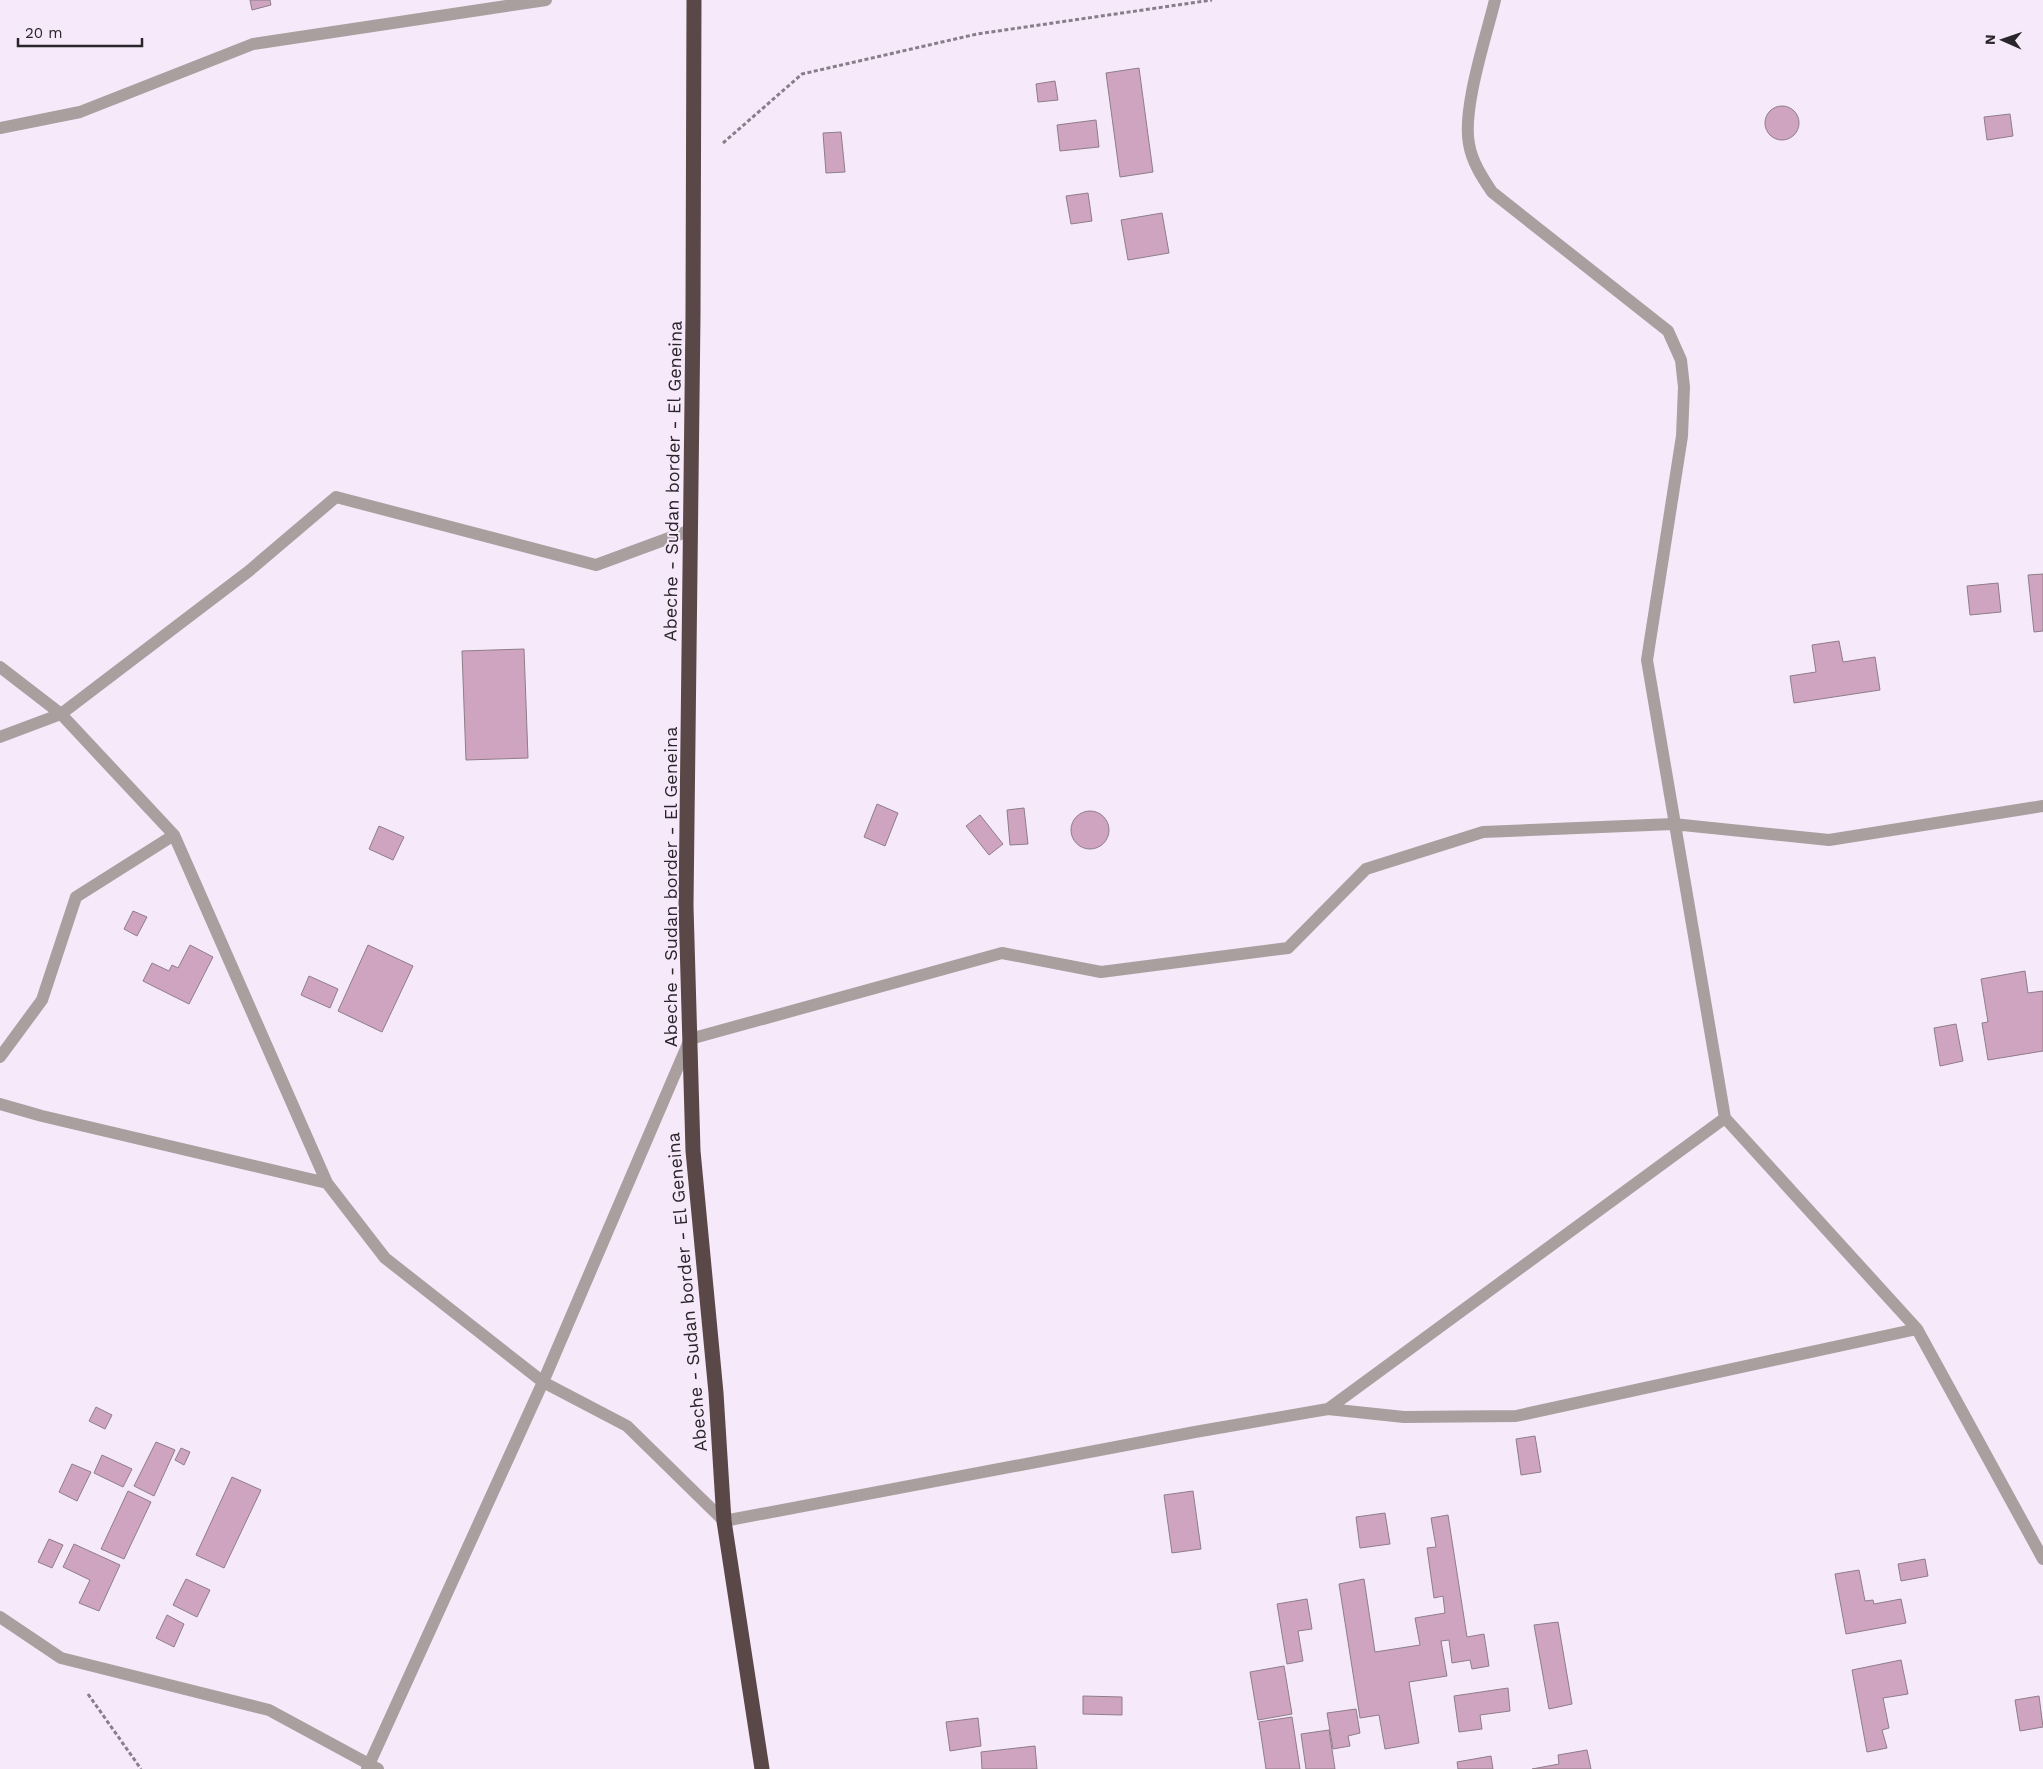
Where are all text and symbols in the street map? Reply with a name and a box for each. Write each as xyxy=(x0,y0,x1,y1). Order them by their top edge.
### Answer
scale bar xyxy=(18,15,141,47)
north arrow xyxy=(1978,15,2028,65)
text: 20 m xyxy=(25,24,63,42)
text: N xyxy=(1982,34,1998,45)
street label: Abeche - Sudan border - El Geneina xyxy=(659,320,686,641)
street label: Abeche - Sudan border - El Geneina xyxy=(660,727,681,1047)
street label: Abeche - Sudan border - El Geneina xyxy=(662,1131,711,1453)

